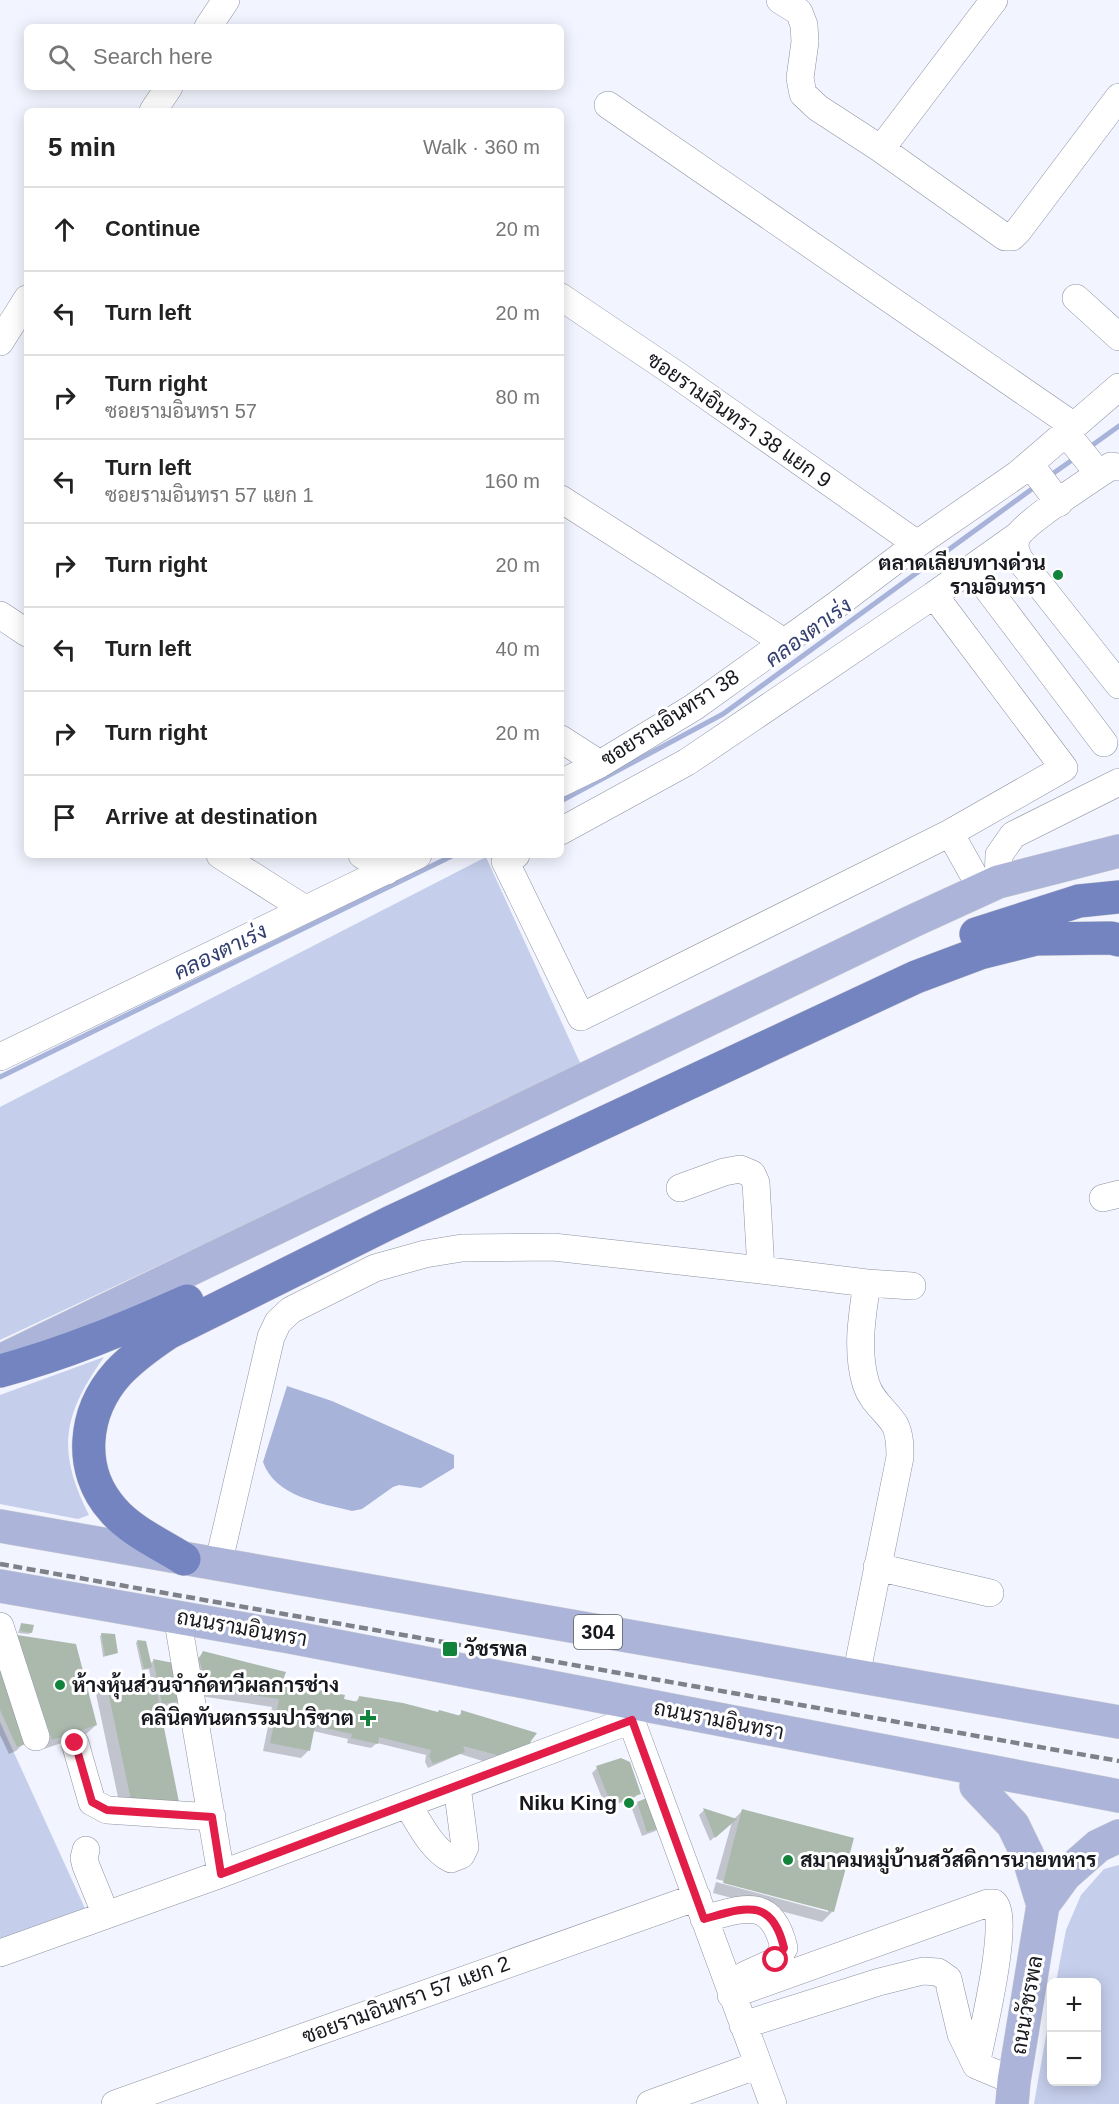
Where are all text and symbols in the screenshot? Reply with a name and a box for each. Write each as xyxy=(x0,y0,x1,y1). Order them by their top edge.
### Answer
search box xyxy=(24,24,564,90)
icon: search xyxy=(45,41,78,74)
text: Search here xyxy=(93,44,213,69)
text: 5 min xyxy=(48,132,116,162)
text: Walk · 360 m xyxy=(423,136,540,158)
icon: ahead xyxy=(48,213,81,246)
text: Continue xyxy=(105,216,200,241)
text: 20 m xyxy=(496,218,540,240)
icon: left xyxy=(48,297,81,330)
text: Turn left xyxy=(105,300,191,325)
text: 20 m xyxy=(496,302,540,324)
street label: ซอยรามอินทรา 38 แยก 9 xyxy=(643,347,836,492)
text: Turn right xyxy=(105,371,207,396)
icon: right xyxy=(48,381,81,414)
text: 80 m xyxy=(496,386,540,408)
text: ซอยรามอินทรา 57 xyxy=(105,400,257,422)
text: Turn left xyxy=(105,455,191,480)
icon: left xyxy=(48,465,81,498)
text: 160 m xyxy=(484,470,540,492)
text: ซอยรามอินทรา 57 แยก 1 xyxy=(105,484,314,506)
icon: right xyxy=(48,549,81,582)
place label: ตลาดเลียบทางด่วน รามอินทรา xyxy=(878,550,1046,598)
text: Turn right xyxy=(105,552,207,577)
text: 20 m xyxy=(496,554,540,576)
marker: ตลาดเลียบทางด่วน รามอินทรา xyxy=(1051,568,1065,582)
water label: คลองตาเร่ง xyxy=(760,593,856,672)
icon: left xyxy=(48,633,81,666)
text: Turn left xyxy=(105,636,191,661)
text: 40 m xyxy=(496,638,540,660)
street label: ซอยรามอินทรา 38 xyxy=(597,664,743,771)
icon: right xyxy=(48,717,81,750)
text: Turn right xyxy=(105,720,207,745)
text: 20 m xyxy=(496,722,540,744)
icon: arrive xyxy=(48,801,81,834)
text: Arrive at destination xyxy=(105,804,318,829)
water label: คลองตาเร่ง xyxy=(170,918,271,985)
street label: ถนนรามอินทรา xyxy=(175,1605,309,1650)
road number: 304 xyxy=(574,1615,622,1649)
place label: วัชรพล xyxy=(464,1637,527,1660)
marker: วัชรพล xyxy=(441,1640,459,1658)
place label: ห้างหุ้นส่วนจำกัดทวีผลการช่าง xyxy=(72,1672,339,1700)
marker: ห้างหุ้นส่วนจำกัดทวีผลการช่าง xyxy=(53,1678,67,1692)
street label: ถนนรามอินทรา xyxy=(652,1696,786,1743)
place label: คลินิคทันตกรรมปาริชาต xyxy=(141,1706,354,1729)
marker: คลินิคทันตกรรมปาริชาต xyxy=(359,1709,377,1727)
route end xyxy=(61,1729,87,1755)
place label: Niku King xyxy=(519,1791,617,1814)
marker: Niku King xyxy=(622,1796,636,1810)
place label: สมาคมหมู่บ้านสวัสดิการนายทหาร xyxy=(800,1847,1096,1874)
marker: สมาคมหมู่บ้านสวัสดิการนายทหาร xyxy=(781,1853,795,1867)
route start xyxy=(762,1946,788,1972)
street label: ซอยรามอินทรา 57 แยก 2 xyxy=(299,1951,513,2048)
street label: ถนนวัชรพล xyxy=(1007,1954,1047,2056)
map controls xyxy=(1047,1978,1101,2086)
button: + xyxy=(1047,1978,1101,2032)
button: − xyxy=(1047,2032,1101,2086)

